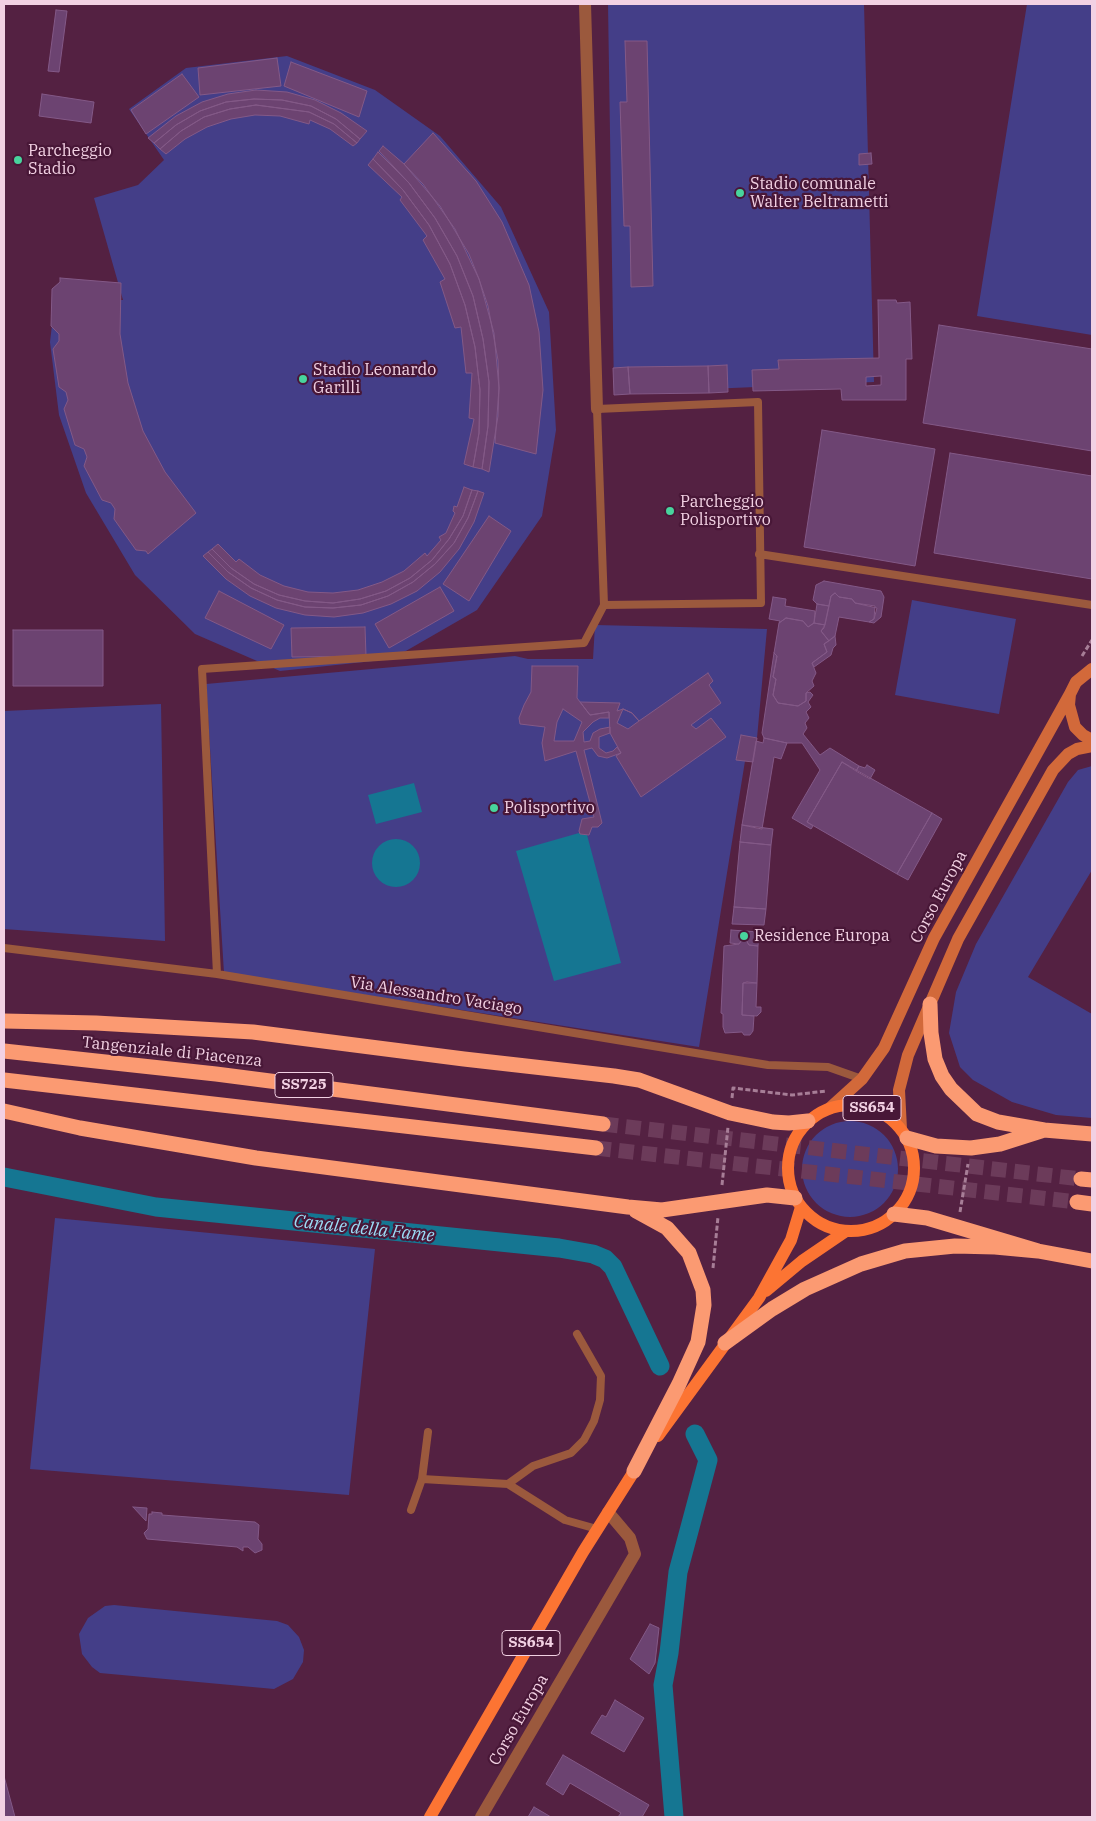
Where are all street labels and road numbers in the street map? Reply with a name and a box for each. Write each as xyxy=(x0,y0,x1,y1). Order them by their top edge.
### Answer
street label: Corso Europa xyxy=(907,848,971,946)
street label: Via Alessandro Vaciago xyxy=(349,973,523,1019)
street label: Tangenziale di Piacenza xyxy=(81,1033,263,1071)
road number: SS725 xyxy=(275,1072,333,1098)
road number: SS654 xyxy=(843,1096,901,1120)
road number: SS654 xyxy=(502,1630,560,1656)
street label: Corso Europa xyxy=(485,1671,553,1769)

